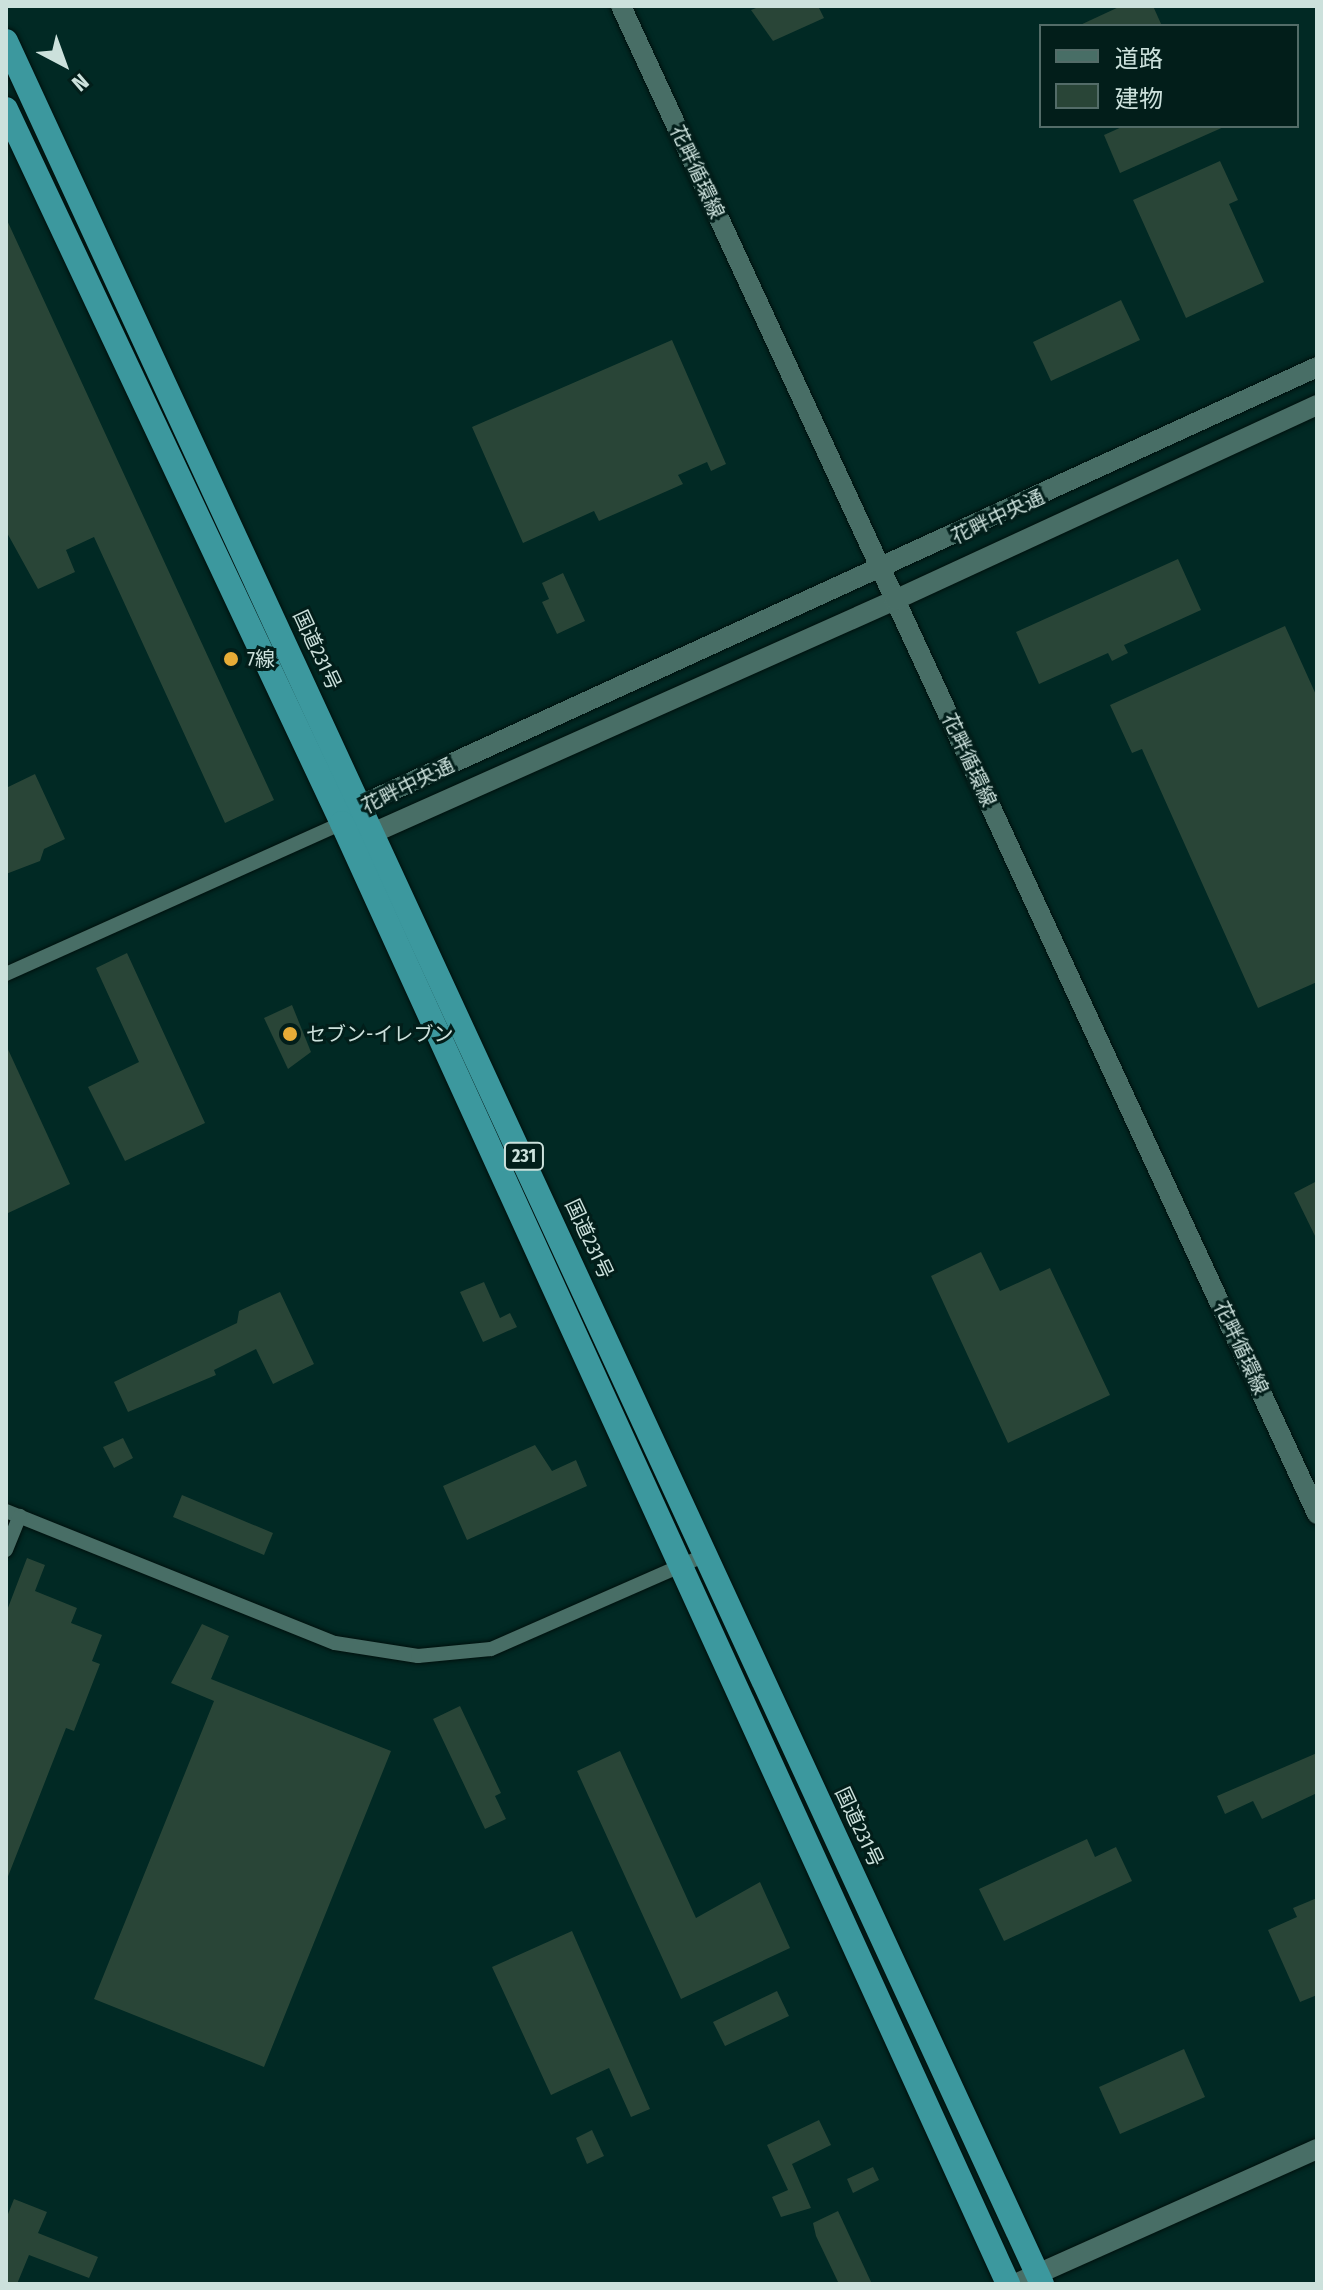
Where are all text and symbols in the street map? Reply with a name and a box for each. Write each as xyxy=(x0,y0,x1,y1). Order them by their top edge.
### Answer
north arrow xyxy=(24,24,104,104)
legend xyxy=(1039,24,1299,128)
text: 道路 xyxy=(1115,45,1163,73)
text: N xyxy=(66,68,94,97)
text: 建物 xyxy=(1115,85,1163,113)
street label: 花畔循環線 xyxy=(665,122,729,222)
street label: 花畔中央通 xyxy=(948,485,1048,549)
street label: 国道231号 xyxy=(288,606,346,694)
place label: 7線 xyxy=(247,647,275,671)
marker: 7線 xyxy=(222,650,240,668)
street label: 花畔循環線 xyxy=(937,710,1001,810)
street label: 花畔中央通 xyxy=(358,753,458,819)
place label: セブン-イレブン xyxy=(306,1022,453,1046)
marker: セブン-イレブン xyxy=(281,1025,299,1043)
road number: 231 xyxy=(502,1142,546,1170)
street label: 国道231号 xyxy=(560,1195,618,1283)
street label: 花畔循環線 xyxy=(1209,1298,1273,1398)
street label: 国道231号 xyxy=(830,1783,888,1871)

